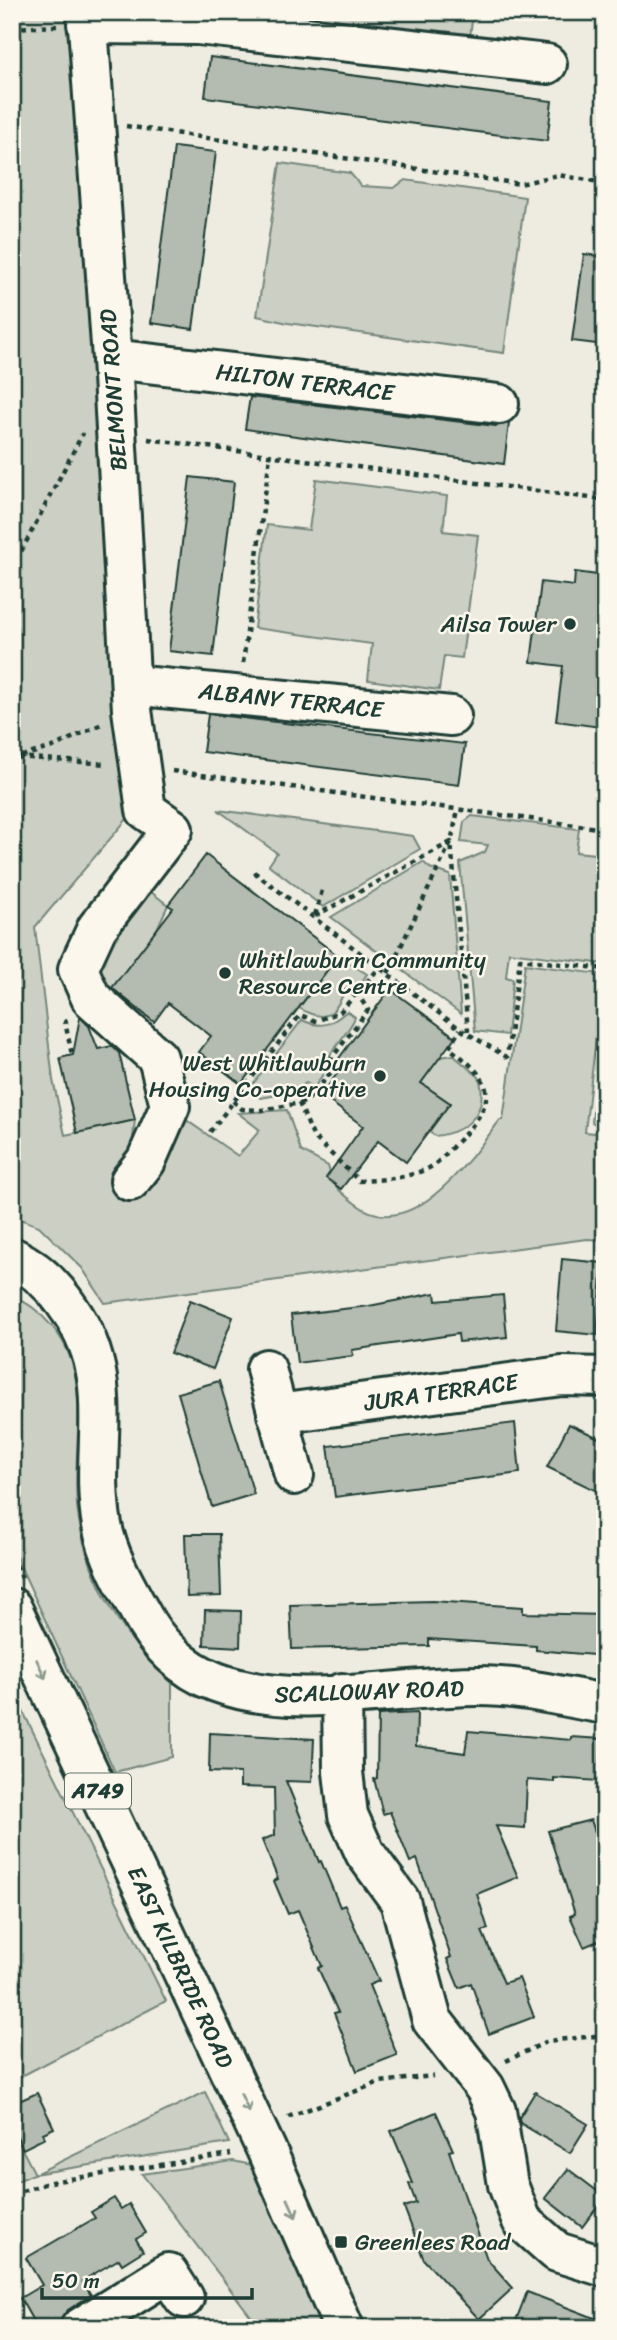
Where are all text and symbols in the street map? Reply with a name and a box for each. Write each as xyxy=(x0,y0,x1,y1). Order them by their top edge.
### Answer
street label: BELMONT ROAD xyxy=(87,308,140,472)
street label: HILTON TERRACE xyxy=(214,351,398,414)
place label: Ailsa Tower xyxy=(440,604,558,645)
marker: Ailsa Tower xyxy=(562,616,578,632)
street label: ALBANY TERRACE xyxy=(196,670,386,731)
place label: Whitlawburn Community Resource Centre xyxy=(239,940,486,1007)
marker: Whitlawburn Community Resource Centre xyxy=(217,965,233,981)
place label: West Whitlawburn Housing Co-operative xyxy=(149,1043,366,1110)
marker: West Whitlawburn Housing Co-operative xyxy=(372,1068,388,1084)
street label: JURA TERRACE xyxy=(361,1361,522,1424)
one-way arrow xyxy=(35,1658,48,1680)
street label: SCALLOWAY ROAD xyxy=(274,1668,465,1715)
road number: A749 xyxy=(65,1774,131,1809)
street label: EAST KILBRIDE ROAD xyxy=(116,1859,246,2076)
one-way arrow xyxy=(238,2092,252,2113)
one-way arrow xyxy=(286,2197,299,2218)
place label: Greenlees Road xyxy=(355,2222,512,2263)
marker: Greenlees Road xyxy=(333,2234,349,2250)
scale bar xyxy=(42,2256,252,2300)
text: 50 m xyxy=(52,2262,100,2300)

